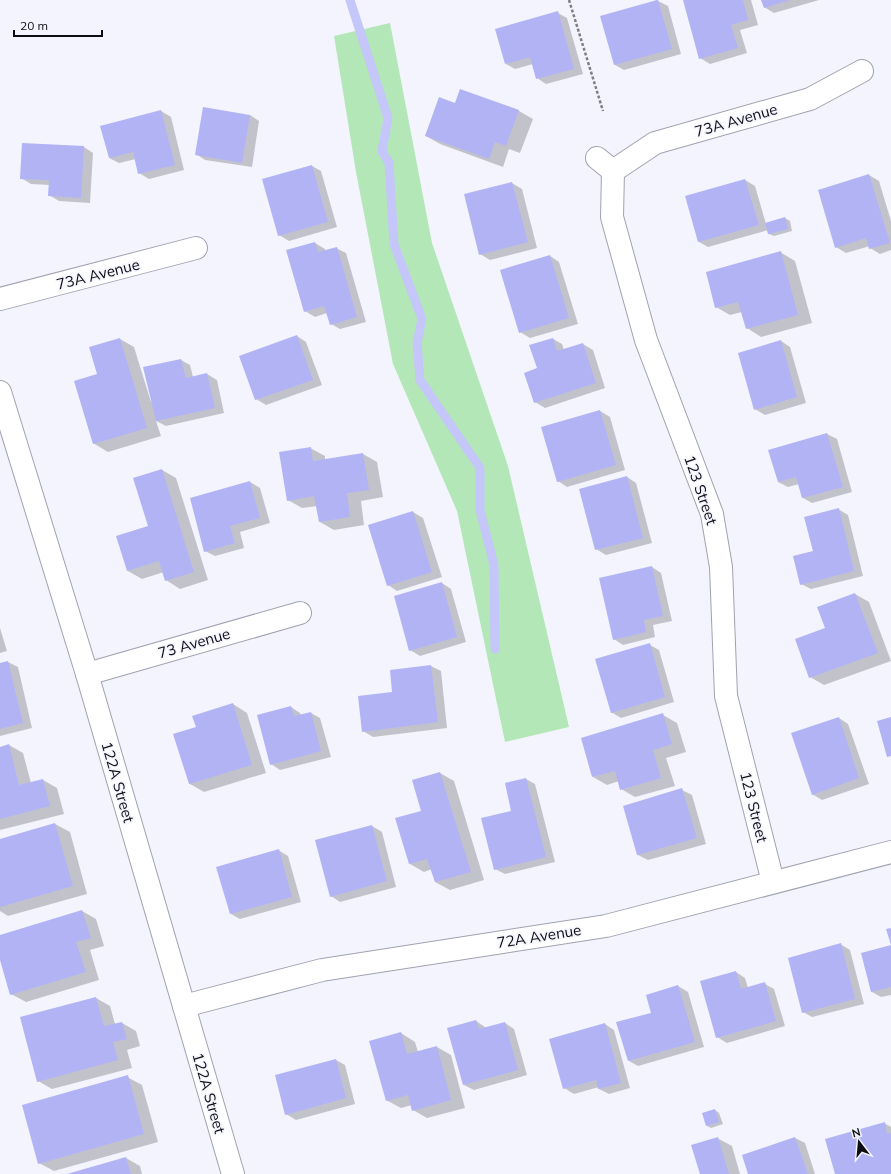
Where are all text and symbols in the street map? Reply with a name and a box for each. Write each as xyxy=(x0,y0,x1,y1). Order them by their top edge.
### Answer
scale bar xyxy=(14,12,102,38)
text: 20 m xyxy=(20,18,48,33)
street label: 73A Avenue xyxy=(692,99,780,141)
street label: 73A Avenue xyxy=(54,254,142,294)
street label: 123 Street xyxy=(680,453,722,527)
street label: 73 Avenue xyxy=(156,624,232,662)
street label: 122A Street xyxy=(97,739,139,825)
street label: 123 Street xyxy=(736,770,772,844)
street label: 72A Avenue xyxy=(495,920,583,952)
street label: 122A Street xyxy=(188,1050,230,1136)
north arrow xyxy=(839,1122,879,1162)
text: N xyxy=(850,1125,862,1140)

